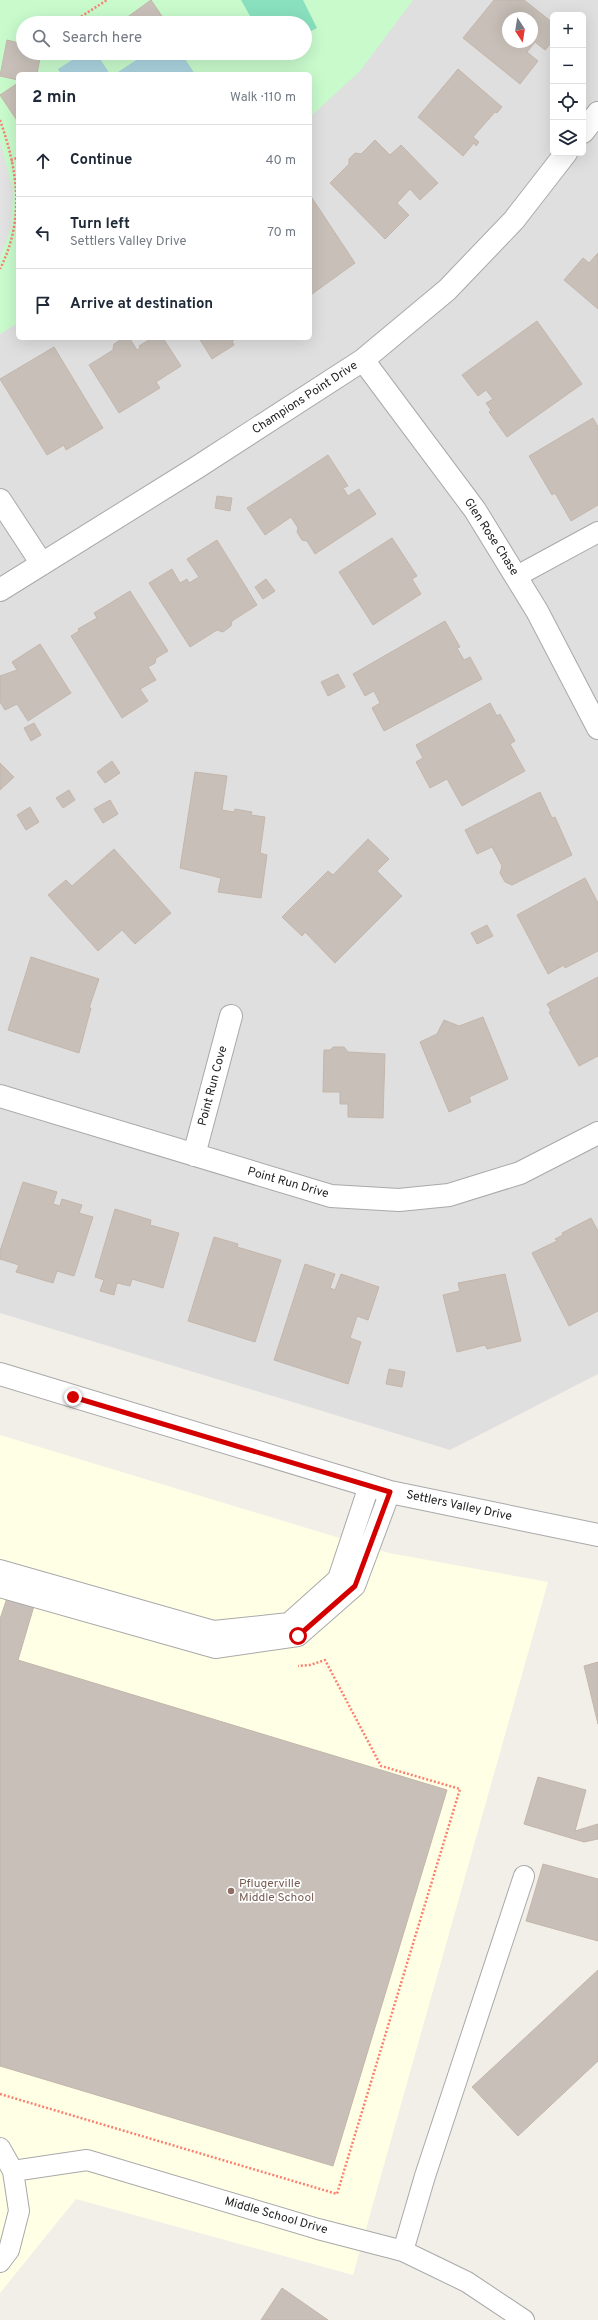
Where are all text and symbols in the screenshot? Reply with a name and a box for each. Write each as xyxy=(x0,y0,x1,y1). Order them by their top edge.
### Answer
north arrow xyxy=(502,12,538,48)
map controls xyxy=(550,12,586,156)
button: + xyxy=(550,12,586,48)
search box xyxy=(16,16,312,60)
icon: search xyxy=(30,27,52,49)
text: Search here xyxy=(62,29,142,48)
button: − xyxy=(550,48,586,84)
button: locate xyxy=(550,84,586,120)
text: 2 min xyxy=(32,87,76,109)
text: Walk · 110 m xyxy=(230,90,296,106)
button: layers xyxy=(550,120,586,156)
icon: ahead xyxy=(32,150,54,172)
text: Continue xyxy=(70,151,132,170)
text: 40 m xyxy=(266,153,296,169)
text: Turn left xyxy=(70,215,130,234)
icon: left xyxy=(32,222,54,244)
text: 70 m xyxy=(267,225,296,241)
text: Settlers Valley Drive xyxy=(70,234,187,250)
icon: arrive xyxy=(32,294,54,316)
text: Arrive at destination xyxy=(70,295,213,314)
street label: Champions Point Drive xyxy=(249,358,361,438)
street label: Glen Rose Chase xyxy=(460,495,522,579)
street label: Point Run Cove xyxy=(195,1044,231,1128)
street label: Point Run Drive xyxy=(245,1164,331,1202)
route end xyxy=(64,1388,82,1406)
street label: Settlers Valley Drive xyxy=(405,1487,513,1525)
route start xyxy=(289,1627,307,1645)
place label: Pflugerville Middle School xyxy=(239,1876,314,1906)
marker: Pflugerville Middle School xyxy=(226,1886,236,1896)
street label: Middle School Drive xyxy=(223,2194,329,2238)

